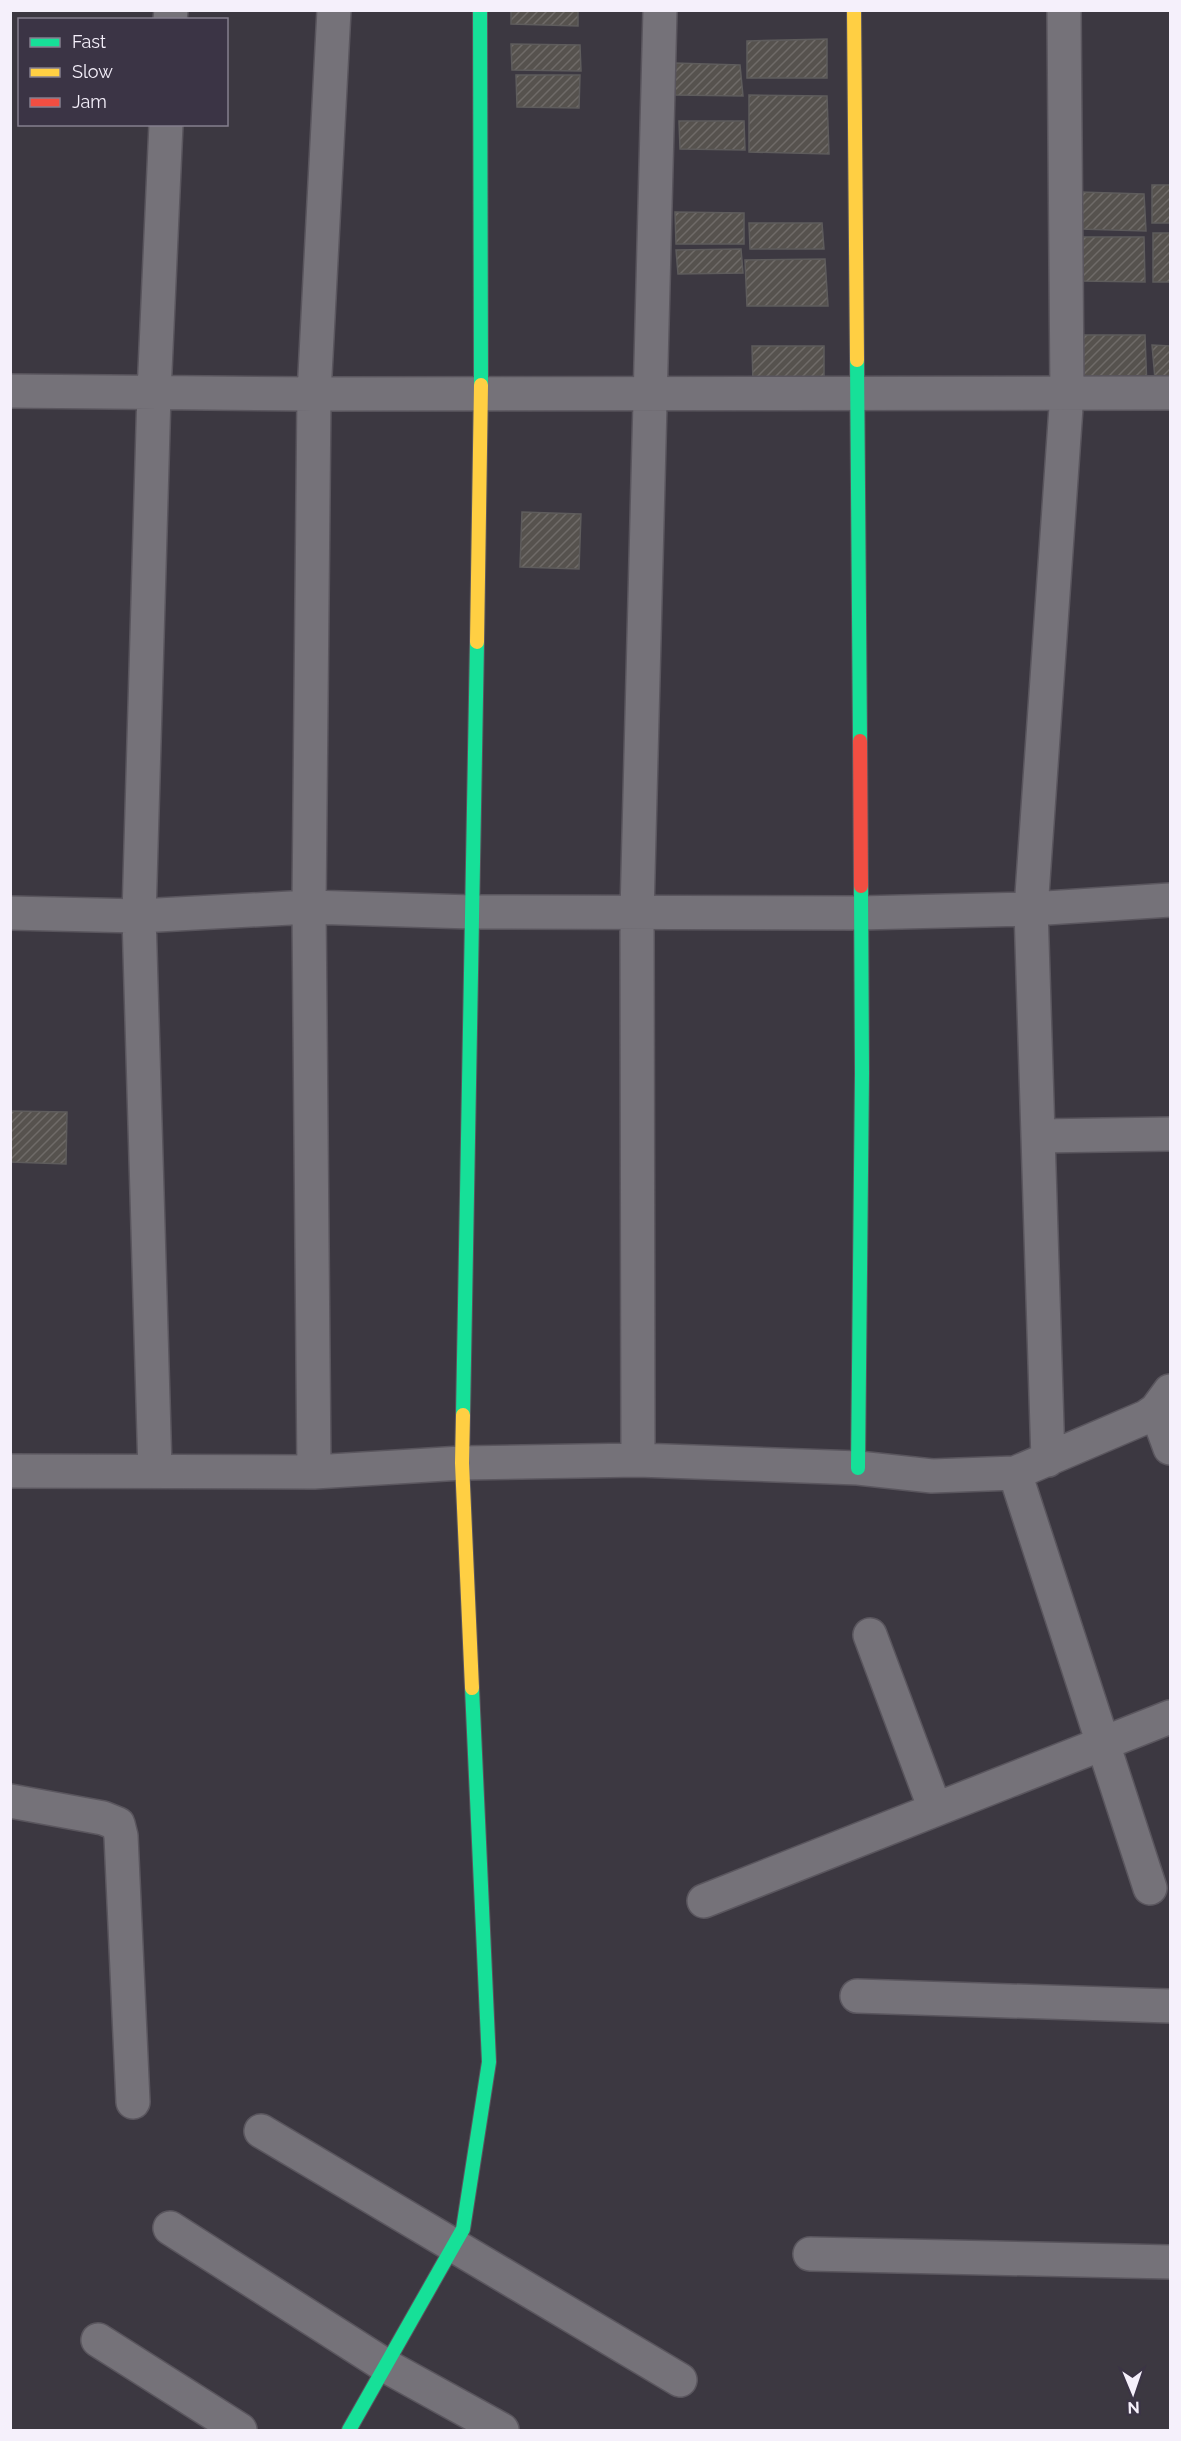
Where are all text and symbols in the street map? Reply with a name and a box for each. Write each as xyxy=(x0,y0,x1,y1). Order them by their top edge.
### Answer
legend xyxy=(18,18,228,126)
text: Fast xyxy=(72,31,106,52)
text: Slow xyxy=(72,61,113,82)
text: Jam xyxy=(72,91,107,112)
north arrow xyxy=(1103,2363,1163,2423)
text: N xyxy=(1127,2398,1140,2417)

